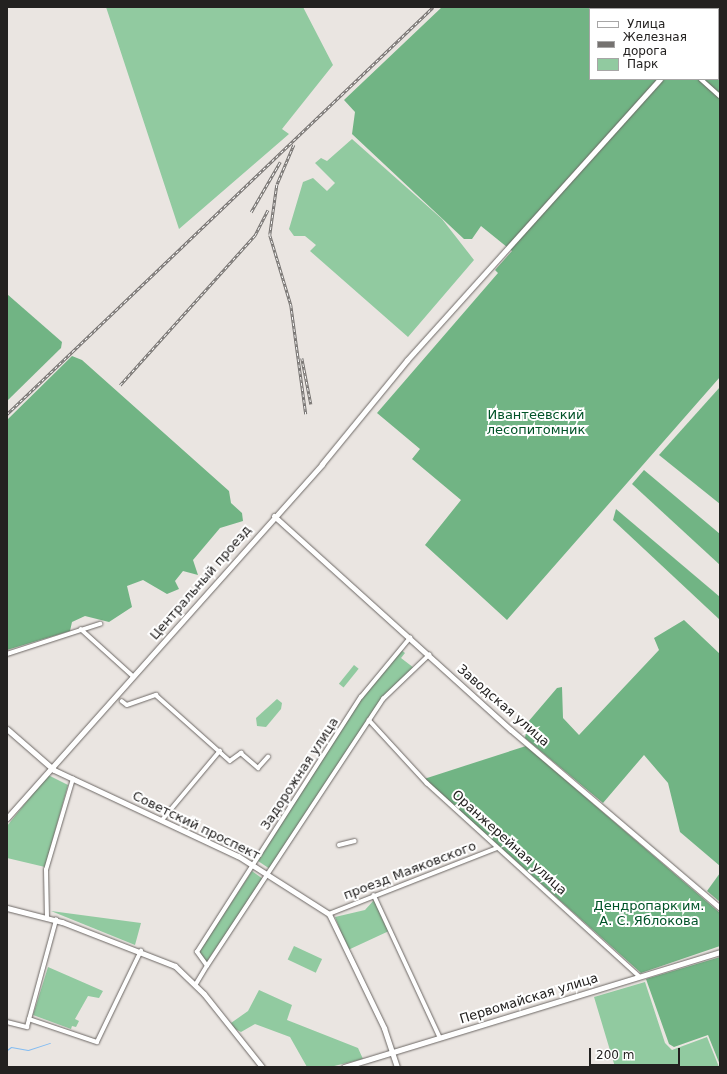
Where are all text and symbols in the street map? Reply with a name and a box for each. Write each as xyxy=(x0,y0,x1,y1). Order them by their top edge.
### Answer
legend xyxy=(589,8,719,80)
text: Улица xyxy=(627,17,665,31)
text: Железная дорога xyxy=(623,30,687,58)
text: Парк xyxy=(627,57,658,71)
park label: Ивантеевский лесопитомник xyxy=(487,408,585,439)
street label: Центральный проезд xyxy=(147,523,255,643)
street label: Заводская улица xyxy=(454,662,552,750)
street label: Задорожная улица xyxy=(258,715,342,833)
street label: Оранжерейная улица xyxy=(448,787,570,899)
street label: Советский проспект xyxy=(130,788,262,864)
street label: проезд Маяковского xyxy=(341,838,479,904)
park label: Дендропарк им. А. С. Яблокова xyxy=(594,899,704,930)
street label: Первомайская улица xyxy=(458,970,600,1028)
scale bar xyxy=(591,1040,682,1066)
text: 200 m xyxy=(596,1048,634,1062)

